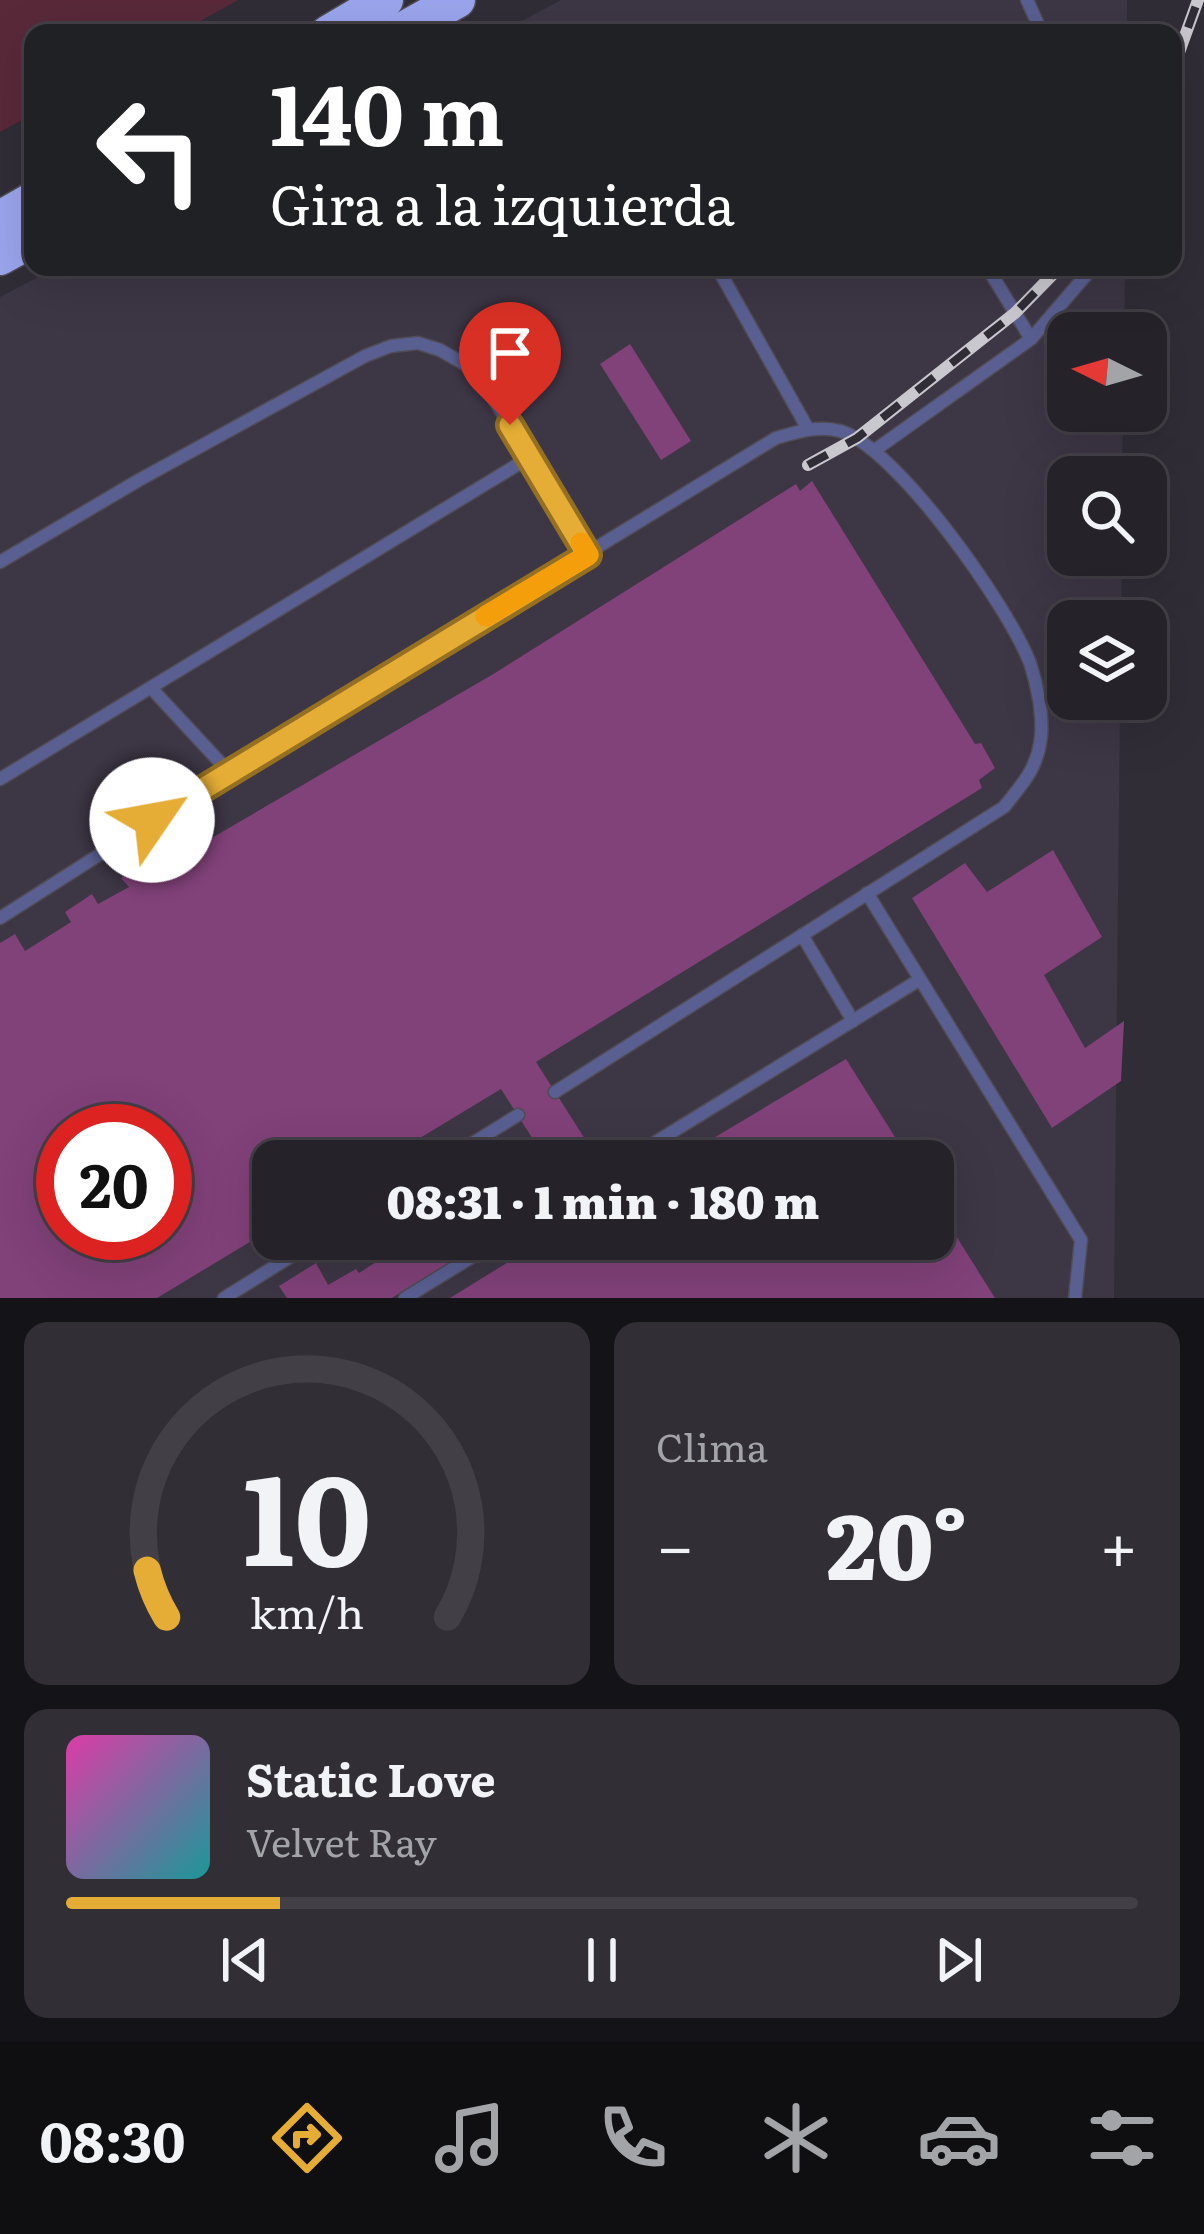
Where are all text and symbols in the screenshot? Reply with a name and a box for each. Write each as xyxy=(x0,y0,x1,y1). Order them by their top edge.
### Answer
text: 140 m xyxy=(270,47,505,172)
icon: left xyxy=(72,72,228,228)
text: Gira a la izquierda xyxy=(270,161,735,242)
pin xyxy=(459,302,561,425)
north arrow xyxy=(1047,312,1167,432)
map controls xyxy=(1047,312,1167,720)
icon: arrive xyxy=(477,320,543,386)
button: search xyxy=(1047,456,1167,576)
button: layers xyxy=(1047,600,1167,720)
position arrow xyxy=(89,757,215,883)
speed limit sign: 20 xyxy=(36,1104,192,1260)
text: 08:31 · 1 min · 180 m xyxy=(387,1166,819,1233)
text: Clima xyxy=(656,1416,768,1474)
text: 10 xyxy=(243,1419,371,1604)
text: 20° xyxy=(826,1474,968,1608)
text: − xyxy=(656,1493,694,1591)
text: + xyxy=(1100,1493,1138,1591)
text: km/h xyxy=(250,1578,364,1641)
text: Static Love xyxy=(246,1744,496,1811)
text: Velvet Ray xyxy=(246,1811,437,1869)
icon: previous xyxy=(212,1927,278,1993)
icon: pause xyxy=(569,1927,635,1993)
icon: next xyxy=(926,1927,992,1993)
icon: directions xyxy=(265,2096,349,2180)
icon: music xyxy=(428,2096,512,2180)
icon: phone xyxy=(591,2096,675,2180)
icon: climate xyxy=(754,2096,838,2180)
icon: car xyxy=(917,2096,1001,2180)
icon: filters xyxy=(1080,2096,1164,2180)
text: 08:30 xyxy=(40,2098,185,2179)

